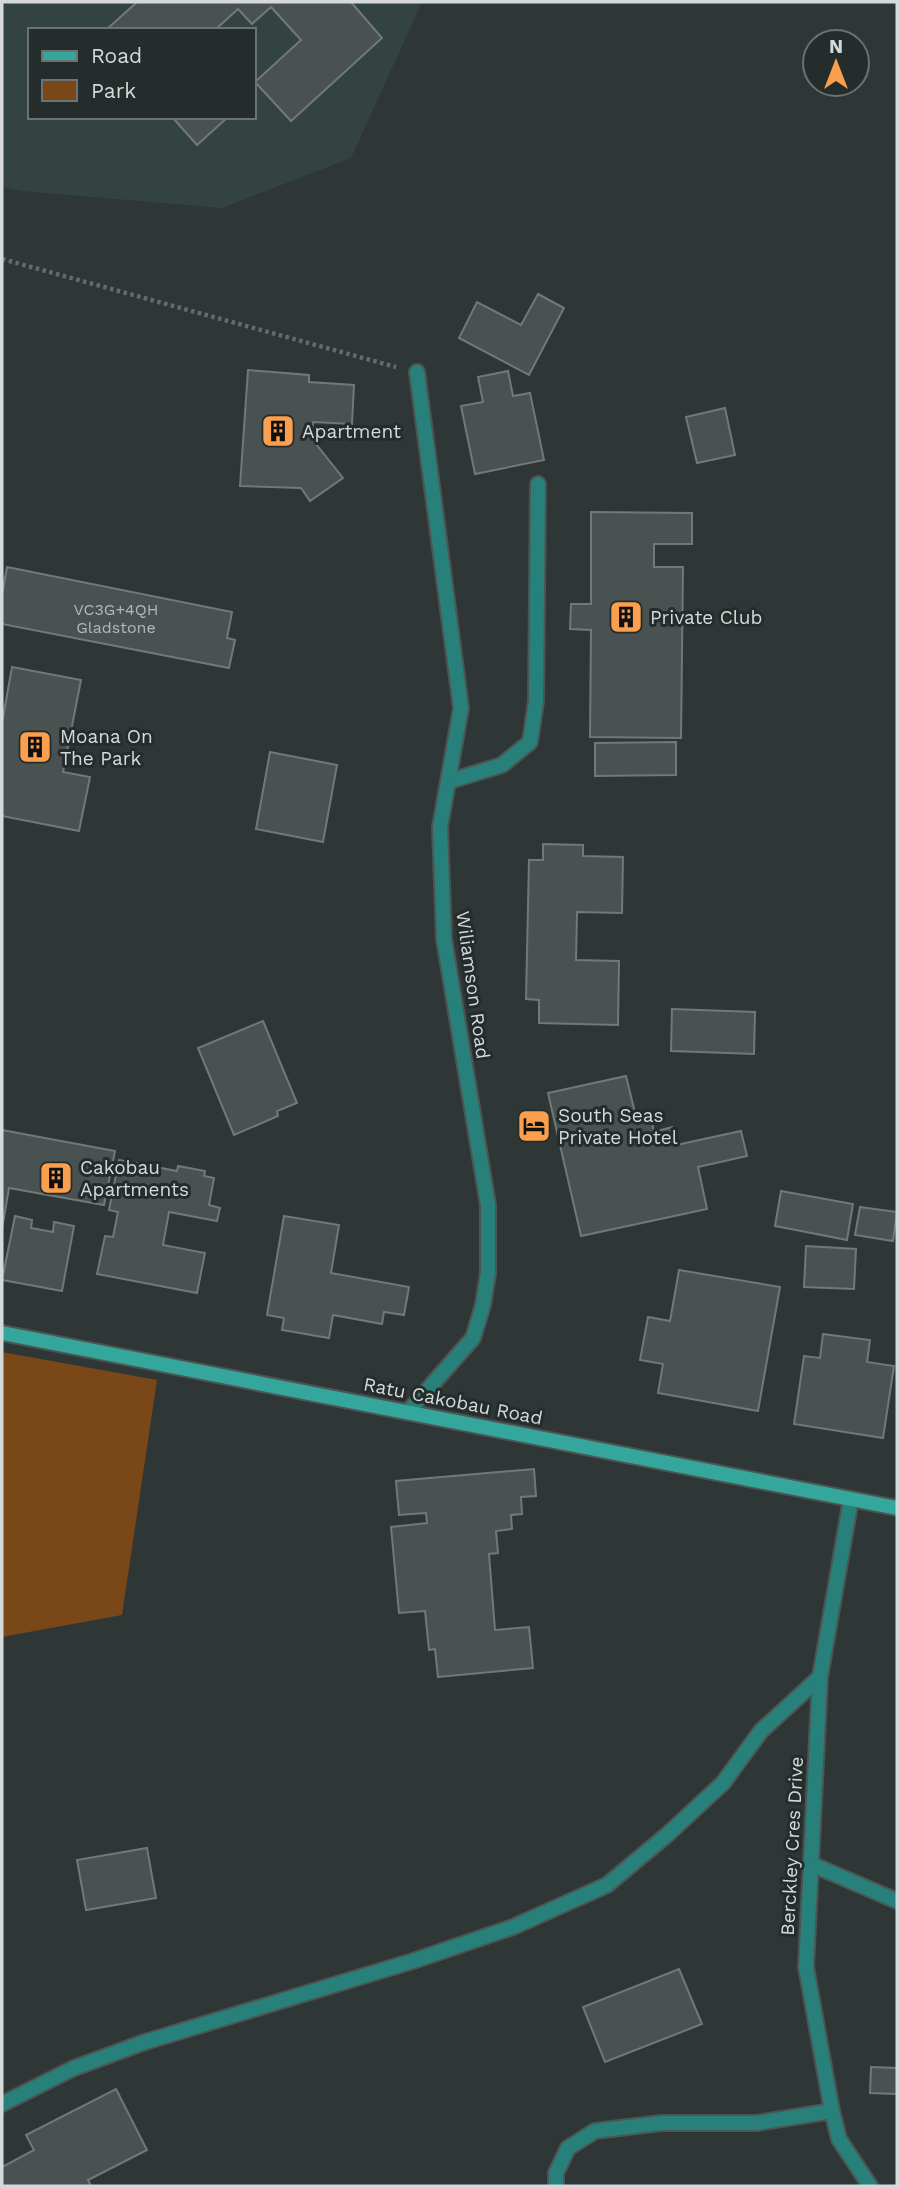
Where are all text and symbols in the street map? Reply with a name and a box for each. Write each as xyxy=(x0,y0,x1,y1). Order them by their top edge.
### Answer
legend xyxy=(28,28,256,119)
north arrow xyxy=(801,28,871,98)
text: N xyxy=(829,35,843,58)
text: Road xyxy=(91,43,142,68)
text: Park xyxy=(91,78,136,103)
building icon: Apartment xyxy=(259,412,297,450)
place label: Apartment xyxy=(302,420,401,443)
building icon: Private Club xyxy=(607,598,645,636)
house number: VC3G+4QH Gladstone xyxy=(73,600,159,637)
place label: Private Club xyxy=(650,606,762,629)
place label: Moana On The Park xyxy=(60,725,153,770)
building icon: Moana On The Park xyxy=(16,728,54,766)
street label: Wiliamson Road xyxy=(451,910,495,1060)
place label: South Seas Private Hotel xyxy=(558,1104,678,1149)
hotel icon: South Seas Private Hotel xyxy=(515,1107,553,1145)
place label: Cakobau Apartments xyxy=(80,1156,189,1201)
building icon: Cakobau Apartments xyxy=(37,1159,75,1197)
street label: Ratu Cakobau Road xyxy=(361,1372,545,1430)
street label: Berckley Cres Drive xyxy=(776,1756,808,1936)

